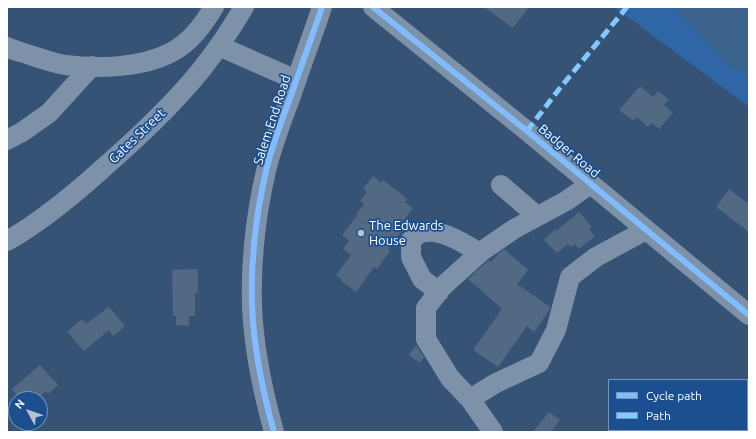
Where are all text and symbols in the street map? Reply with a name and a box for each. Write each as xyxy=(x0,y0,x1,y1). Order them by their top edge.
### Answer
street label: Salem End Road xyxy=(250,73,294,167)
street label: Gates Street xyxy=(106,105,168,167)
street label: Badger Road xyxy=(535,121,603,181)
place label: The Edwards House xyxy=(369,218,444,249)
marker: The Edwards House xyxy=(356,228,366,238)
legend xyxy=(608,379,748,431)
text: Cycle path xyxy=(646,389,702,402)
north arrow xyxy=(8,391,48,431)
text: N xyxy=(12,397,27,411)
text: Path xyxy=(646,409,671,422)

